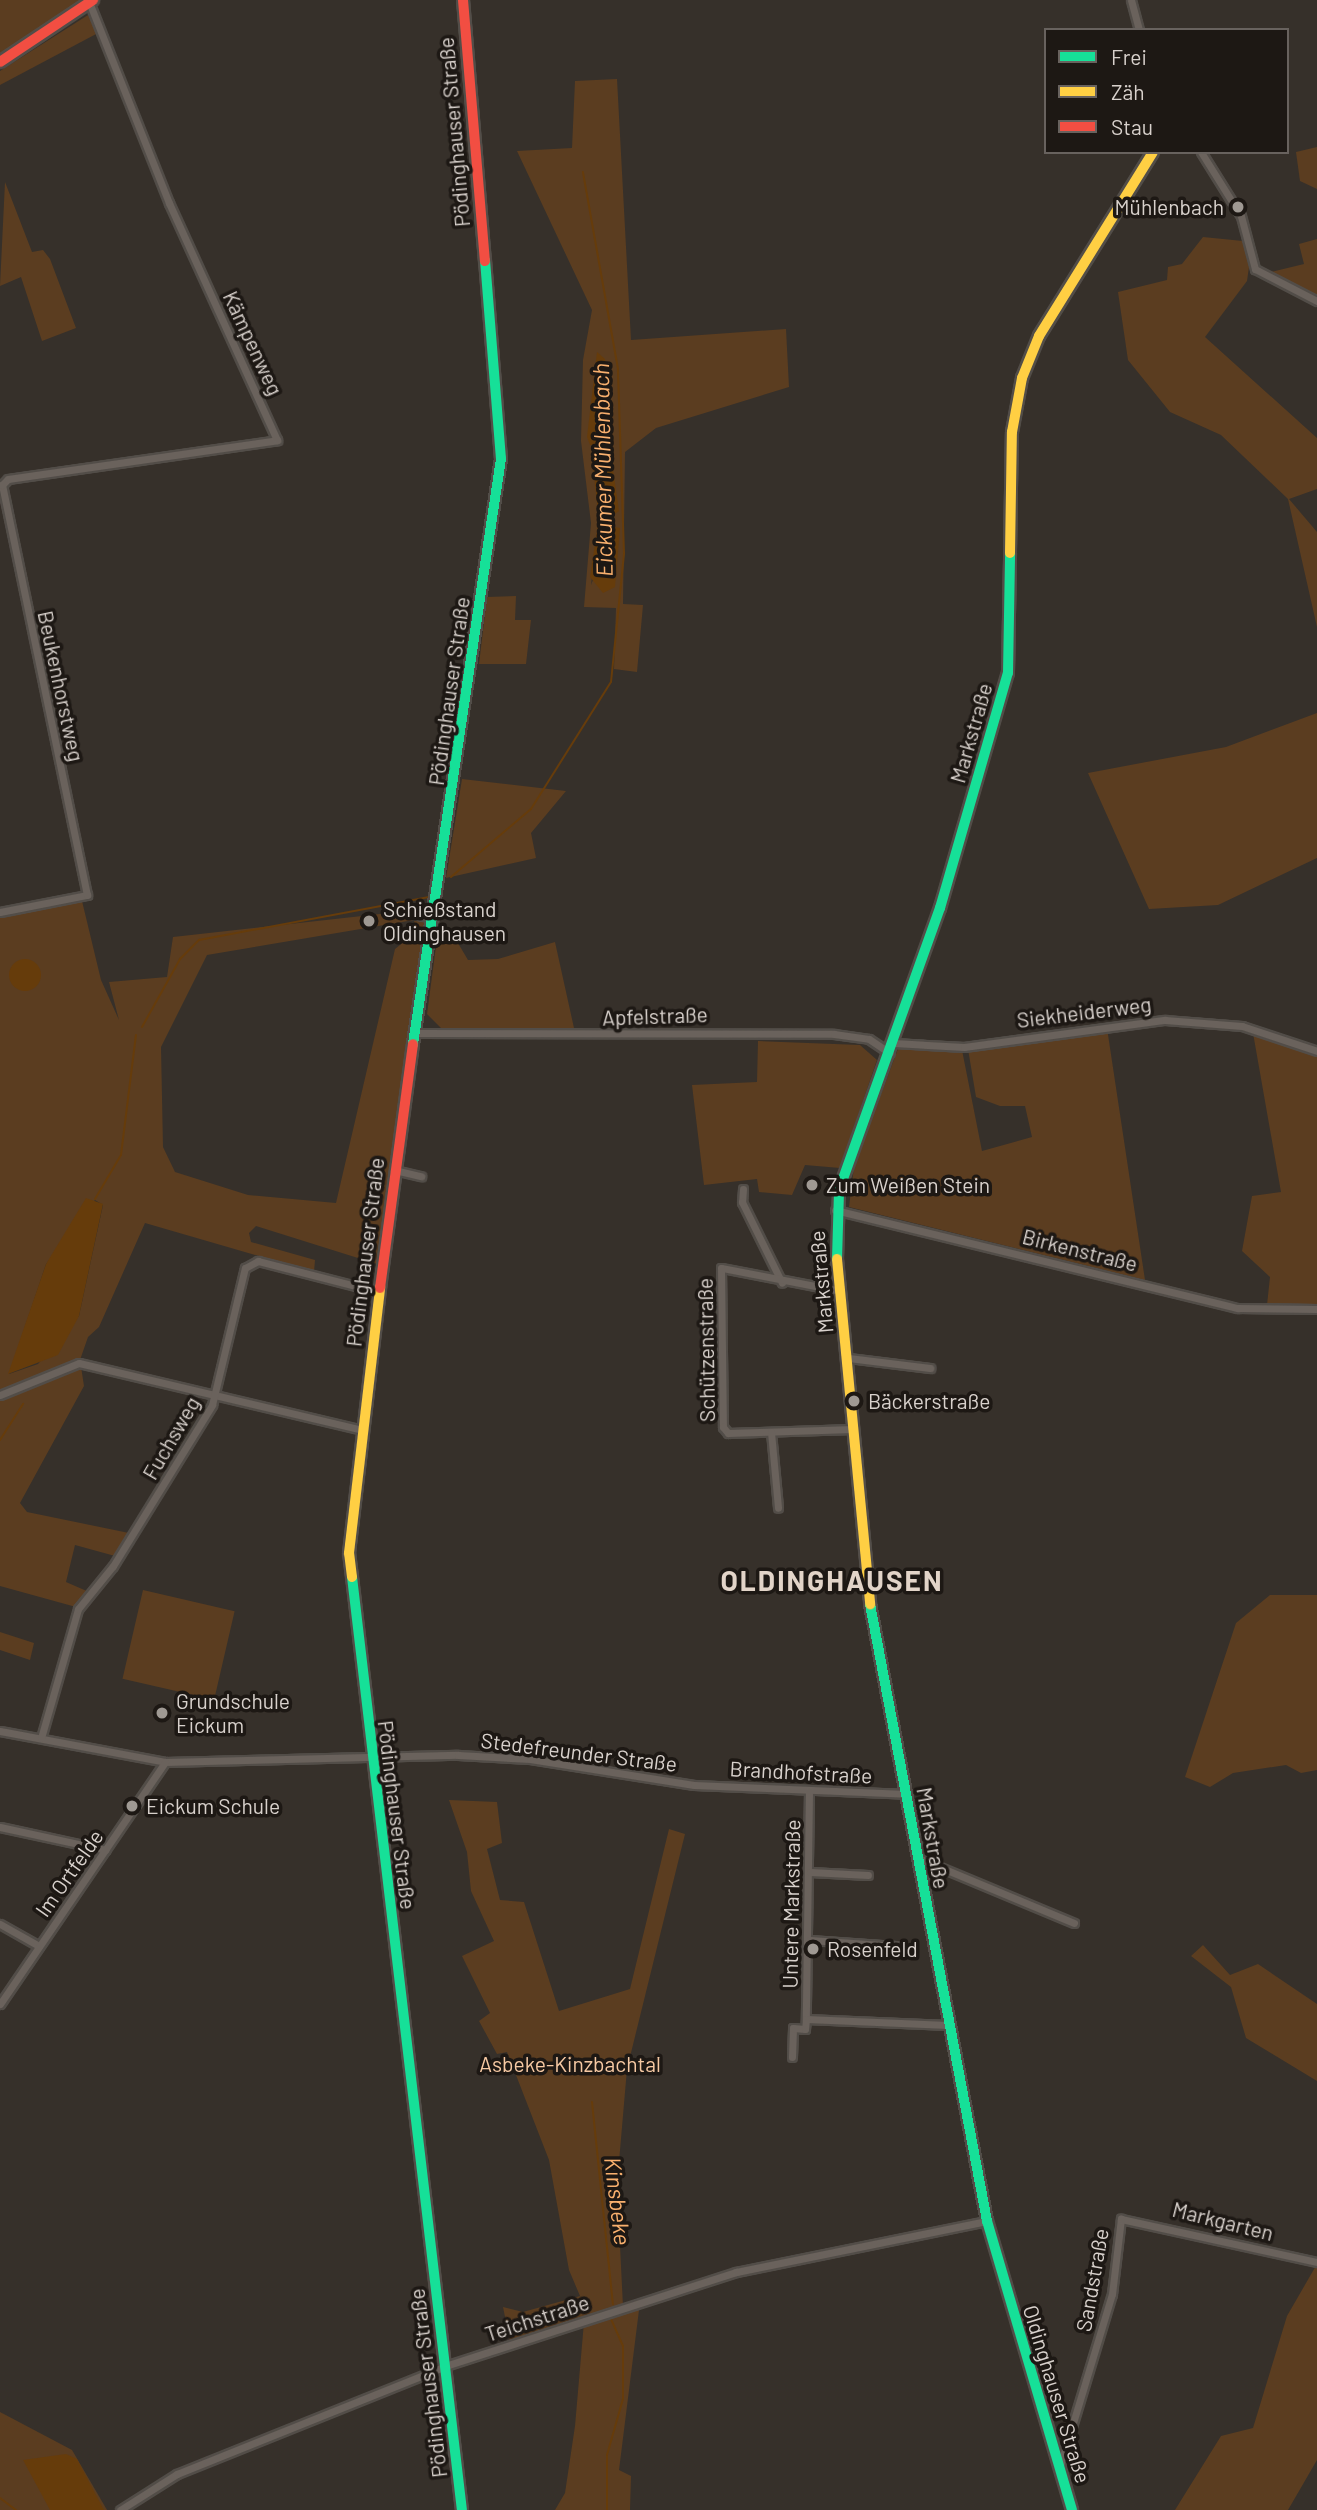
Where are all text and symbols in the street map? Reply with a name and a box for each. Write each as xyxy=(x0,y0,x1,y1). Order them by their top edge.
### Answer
legend xyxy=(1044,28,1289,154)
street label: Pödinghauser Straße xyxy=(433,36,475,228)
text: Frei xyxy=(1111,44,1147,69)
text: Zäh xyxy=(1111,79,1145,104)
text: Stau xyxy=(1111,114,1153,139)
place label: Mühlenbach xyxy=(1115,194,1224,220)
marker: Mühlenbach xyxy=(1230,199,1246,215)
street label: Kämpenweg xyxy=(218,287,288,399)
water label: Eickumer Mühlenbach xyxy=(586,363,618,577)
street label: Pödinghauser Straße xyxy=(423,595,475,787)
street label: Beukenhorstweg xyxy=(33,608,89,764)
street label: Markstraße xyxy=(945,680,997,786)
place label: Schießstand Oldinghausen xyxy=(383,896,506,946)
marker: Schießstand Oldinghausen xyxy=(361,913,377,929)
street label: Siekheiderweg xyxy=(1015,991,1153,1033)
street label: Apfelstraße xyxy=(602,1002,708,1030)
street label: Pödinghauser Straße xyxy=(341,1156,389,1348)
place label: Zum Weißen Stein xyxy=(826,1172,990,1198)
marker: Zum Weißen Stein xyxy=(804,1177,820,1193)
street label: Birkenstraße xyxy=(1020,1224,1140,1276)
street label: Markstraße xyxy=(804,1230,838,1334)
street label: Schützenstraße xyxy=(692,1278,720,1422)
place label: Bäckerstraße xyxy=(868,1388,990,1414)
street label: Fuchsweg xyxy=(137,1392,205,1484)
marker: Bäckerstraße xyxy=(846,1393,862,1409)
district label: OLDINGHAUSEN xyxy=(722,1563,942,1597)
place label: Grundschule Eickum xyxy=(176,1688,290,1738)
marker: Grundschule Eickum xyxy=(154,1705,170,1721)
street label: Pödinghauser Straße xyxy=(373,1719,421,1911)
street label: Stedefreunder Straße xyxy=(479,1727,679,1777)
street label: Brandhofstraße xyxy=(729,1756,873,1788)
street label: Markstraße xyxy=(912,1785,954,1891)
place label: Eickum Schule xyxy=(146,1793,280,1819)
marker: Eickum Schule xyxy=(124,1798,140,1814)
street label: Untere Markstraße xyxy=(777,1819,805,1989)
street label: Im Ortfelde xyxy=(30,1824,108,1922)
place label: Rosenfeld xyxy=(827,1936,918,1962)
marker: Rosenfeld xyxy=(805,1941,821,1957)
park label: Asbeke-Kinzbachtal xyxy=(479,2051,661,2077)
water label: Kinsbeke xyxy=(599,2155,637,2247)
street label: Markgarten xyxy=(1170,2196,1276,2246)
street label: Sandstraße xyxy=(1071,2226,1113,2334)
street label: Pödinghauser Straße xyxy=(404,2287,452,2479)
street label: Teichstraße xyxy=(482,2289,592,2347)
street label: Oldinghauser Straße xyxy=(1018,2302,1096,2486)

